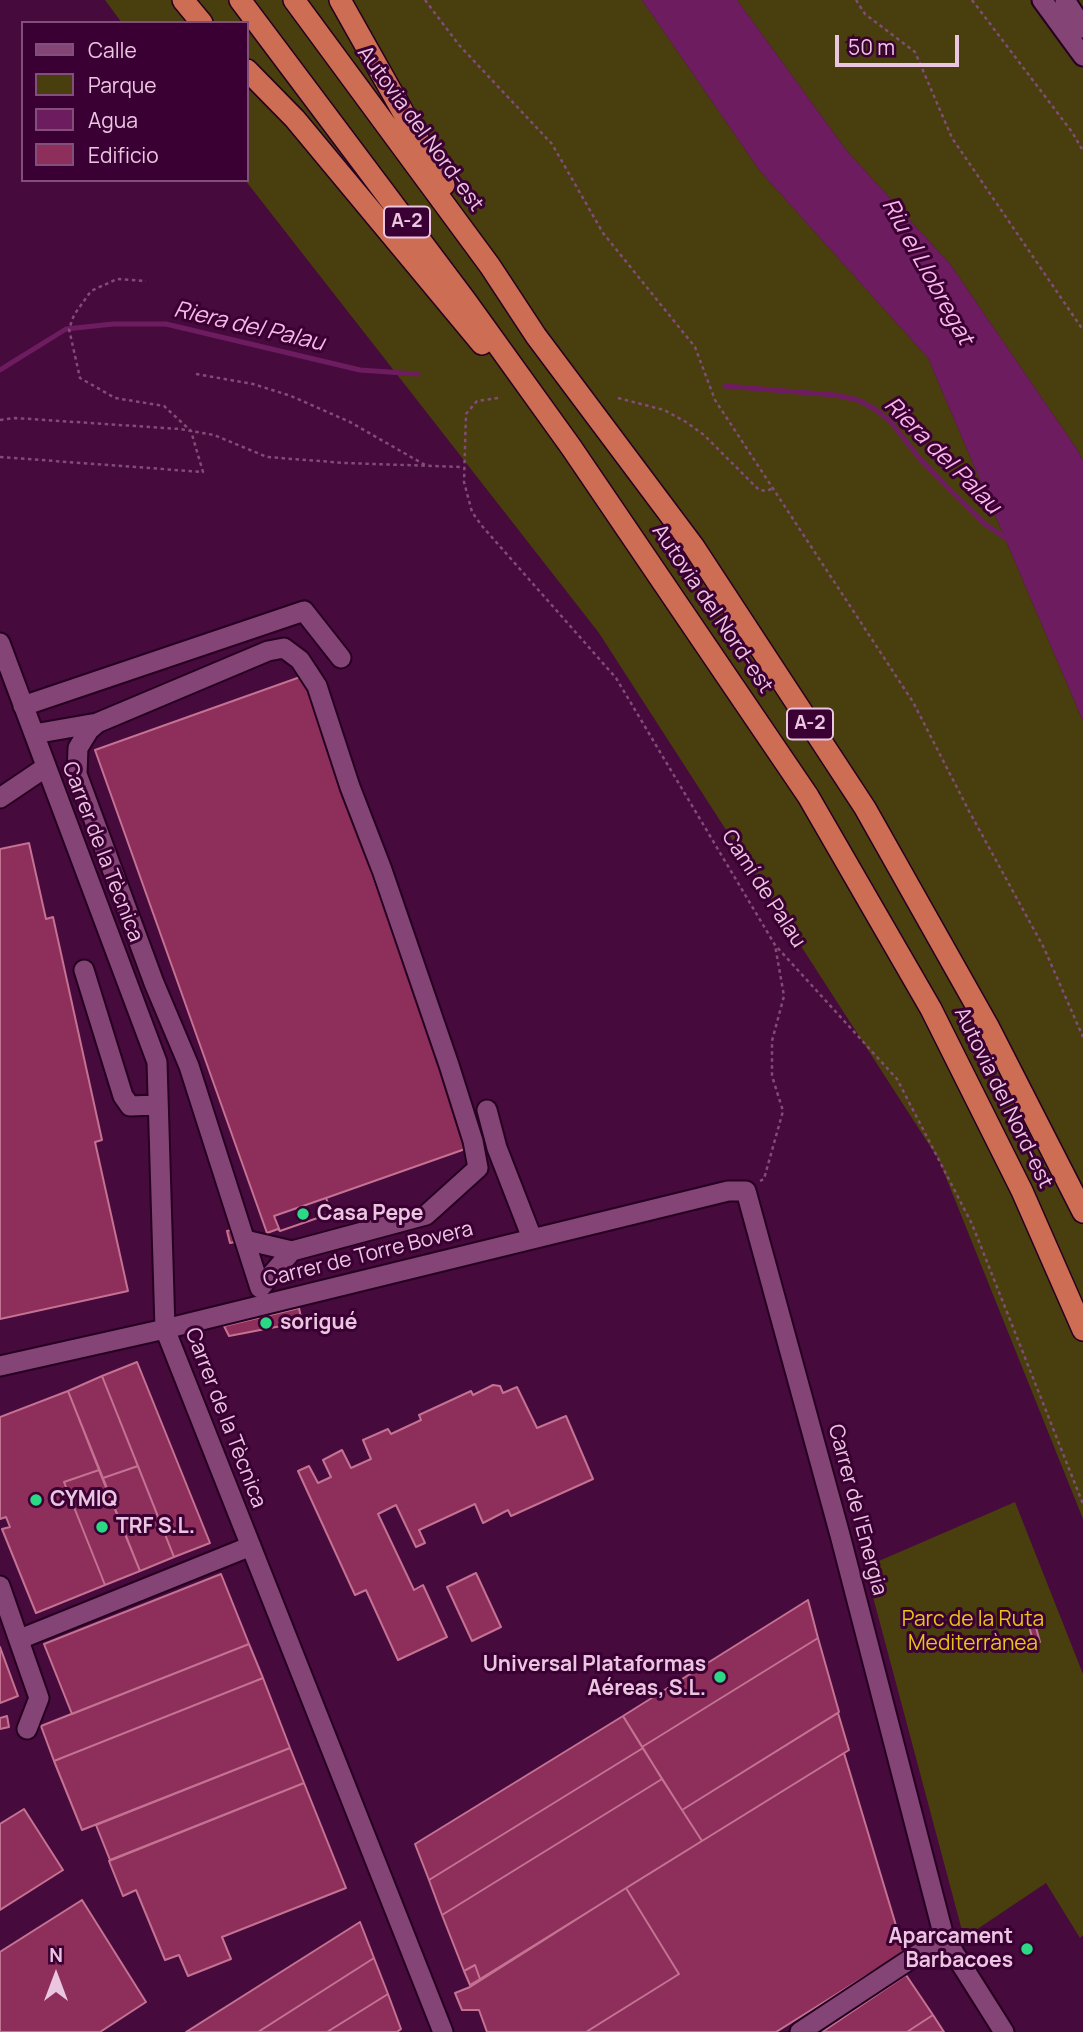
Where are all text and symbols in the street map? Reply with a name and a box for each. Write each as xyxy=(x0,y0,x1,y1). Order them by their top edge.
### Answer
legend xyxy=(21,21,248,182)
scale bar xyxy=(838,21,962,65)
text: 50 m xyxy=(848,33,895,61)
text: Calle xyxy=(88,36,137,64)
street label: Autovia del Nord-est xyxy=(352,41,488,217)
text: Parque xyxy=(88,71,157,99)
text: Agua xyxy=(88,106,138,134)
text: Edificio xyxy=(88,141,159,169)
water label: Riu el Llobregat xyxy=(875,194,979,350)
road number: A-2 xyxy=(384,206,430,238)
water label: Riera del Palau xyxy=(171,296,327,358)
water label: Riera del Palau xyxy=(878,392,1006,520)
street label: Autovia del Nord-est xyxy=(646,520,778,698)
road number: A-2 xyxy=(787,708,833,740)
street label: Carrer de la Tècnica xyxy=(56,758,148,946)
street label: Camí de Palau xyxy=(716,825,810,953)
street label: Autovia del Nord-est xyxy=(948,1003,1058,1193)
place label: Casa Pepe xyxy=(317,1201,423,1227)
marker: Casa Pepe xyxy=(295,1206,311,1222)
street label: Carrer de Torre Bovera xyxy=(260,1217,476,1293)
place label: sorigué xyxy=(280,1310,357,1336)
marker: sorigué xyxy=(258,1315,274,1331)
street label: Carrer de la Tècnica xyxy=(179,1324,271,1512)
street label: Carrer de l'Energia xyxy=(822,1422,892,1598)
place label: CYMIQ xyxy=(50,1487,117,1513)
marker: CYMIQ xyxy=(28,1492,44,1508)
place label: TRF S.L. xyxy=(116,1514,195,1540)
marker: TRF S.L. xyxy=(94,1519,110,1535)
park label: Parc de la Ruta Mediterrànea xyxy=(902,1607,1044,1657)
place label: Universal Plataformas Aéreas, S.L. xyxy=(483,1652,706,1702)
marker: Universal Plataformas Aéreas, S.L. xyxy=(712,1669,728,1685)
place label: Aparcament Barbacoes xyxy=(888,1924,1013,1974)
north arrow xyxy=(21,1941,91,2011)
marker: Aparcament Barbacoes xyxy=(1019,1941,1035,1957)
text: N xyxy=(49,1942,63,1968)

